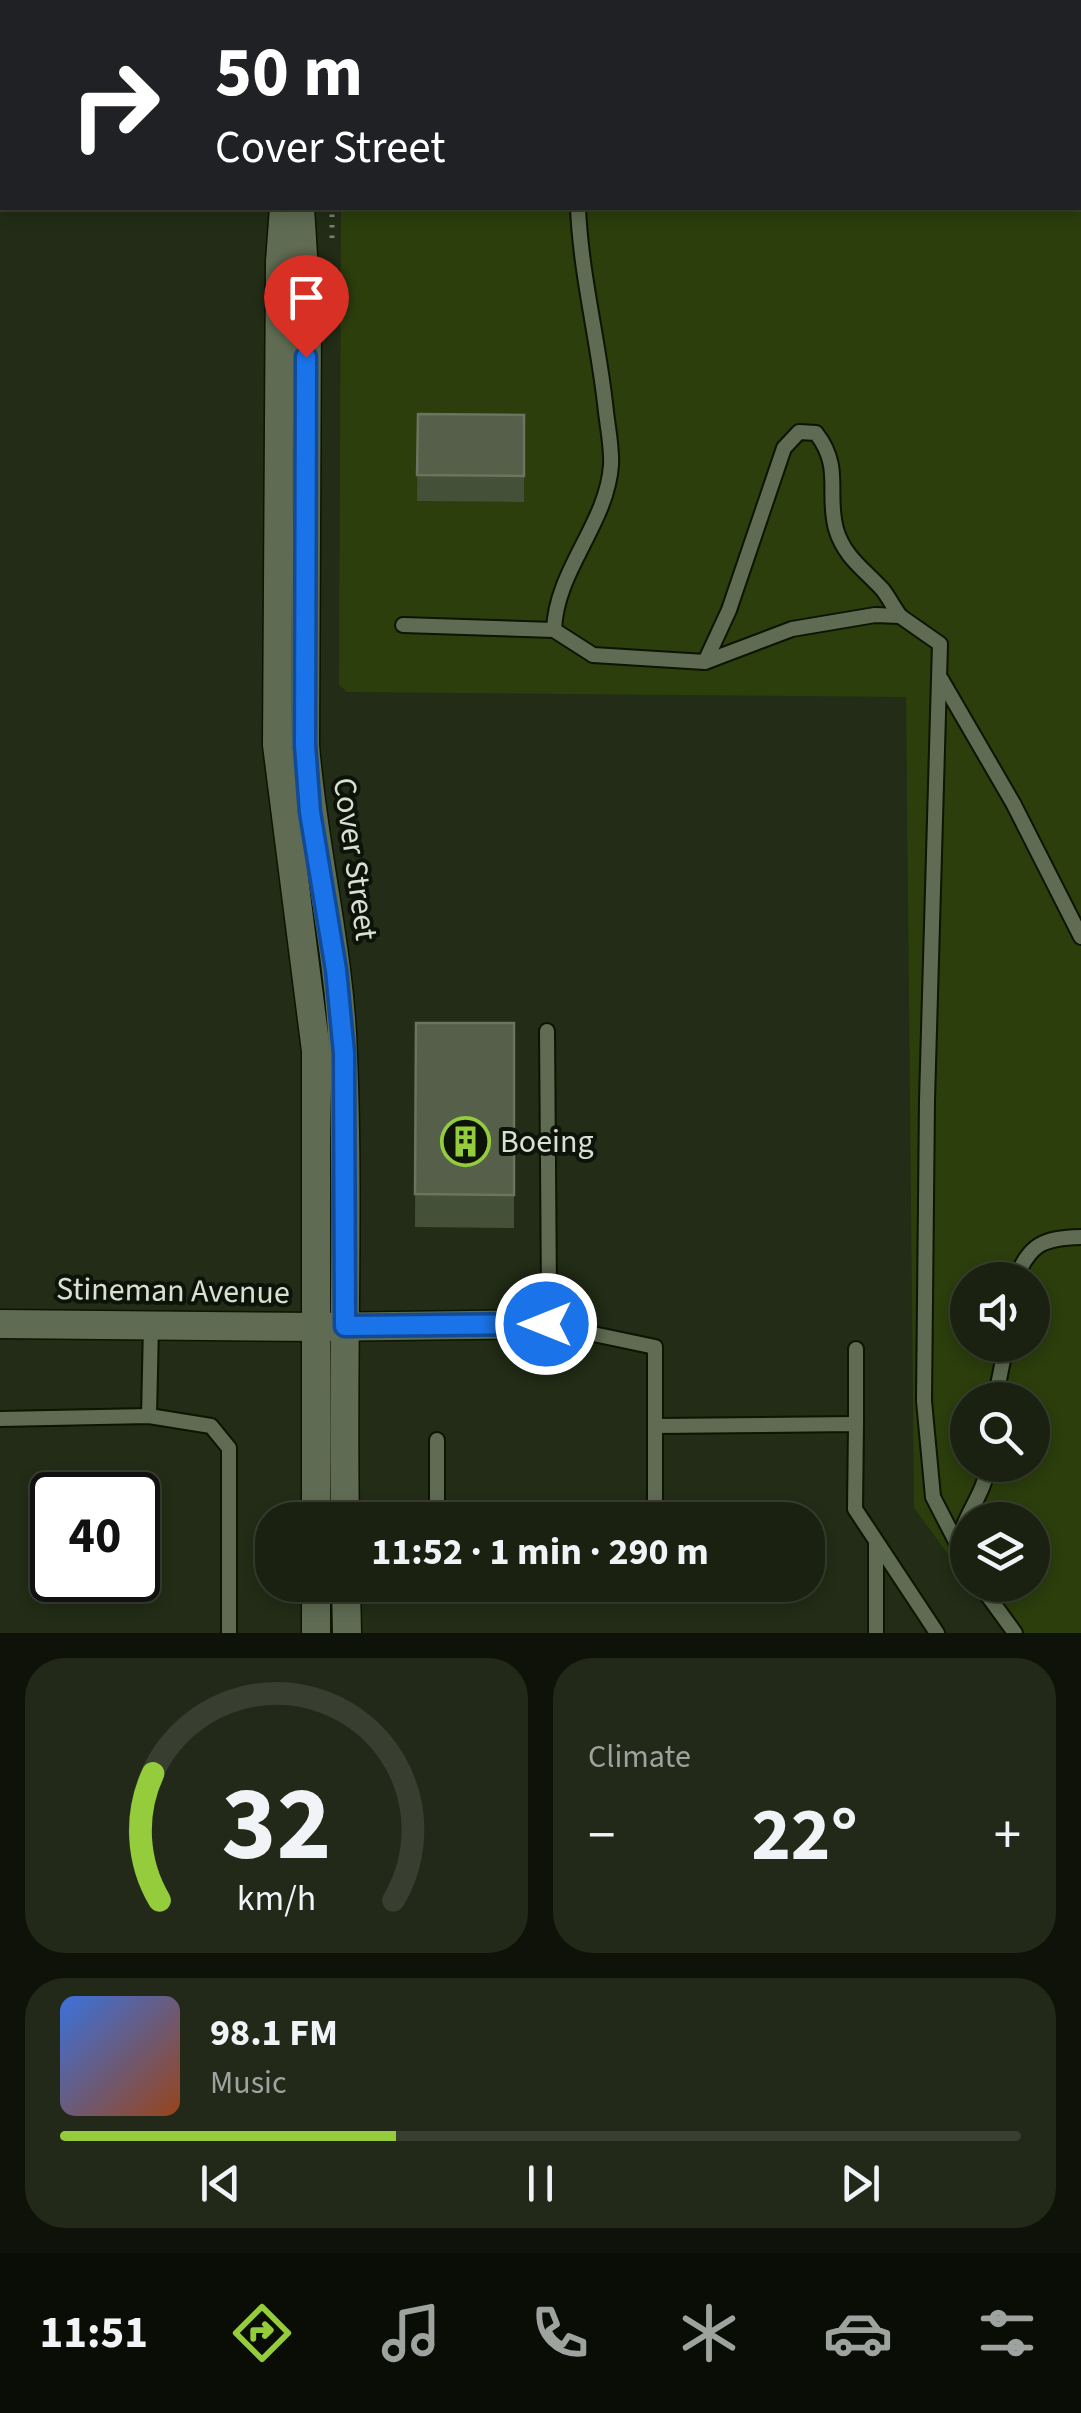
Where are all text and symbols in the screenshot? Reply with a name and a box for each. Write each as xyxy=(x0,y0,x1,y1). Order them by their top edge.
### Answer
text: 50 m xyxy=(215,23,363,123)
icon: right xyxy=(50,40,180,170)
text: Cover Street xyxy=(215,116,445,180)
pin xyxy=(264,255,349,358)
icon: arrive xyxy=(279,270,334,325)
street label: Cover Street xyxy=(321,775,389,944)
building icon: Boeing xyxy=(439,1116,491,1168)
place label: Boeing xyxy=(500,1119,594,1165)
map controls xyxy=(950,1262,1050,1602)
button: sound xyxy=(950,1262,1050,1362)
street label: Stineman Avenue xyxy=(56,1266,290,1316)
position arrow xyxy=(494,1272,598,1376)
button: search xyxy=(950,1382,1050,1482)
speed limit sign: 40 xyxy=(30,1472,160,1602)
button: layers xyxy=(950,1502,1050,1602)
text: 11:52 · 1 min · 290 m xyxy=(371,1525,709,1579)
text: Climate xyxy=(588,1734,691,1780)
text: 32 xyxy=(222,1752,331,1900)
text: 22° xyxy=(751,1782,858,1889)
text: − xyxy=(588,1797,615,1875)
text: + xyxy=(994,1797,1021,1875)
text: km/h xyxy=(237,1873,316,1924)
text: 98.1 FM xyxy=(210,2006,338,2060)
text: Music xyxy=(210,2060,287,2106)
icon: previous xyxy=(193,2156,248,2211)
icon: pause xyxy=(513,2156,568,2211)
icon: next xyxy=(833,2156,888,2211)
icon: directions xyxy=(227,2298,297,2368)
icon: music xyxy=(376,2298,446,2368)
icon: phone xyxy=(525,2298,595,2368)
icon: climate xyxy=(674,2298,744,2368)
icon: car xyxy=(823,2298,893,2368)
icon: filters xyxy=(972,2298,1042,2368)
text: 11:51 xyxy=(39,2301,148,2365)

